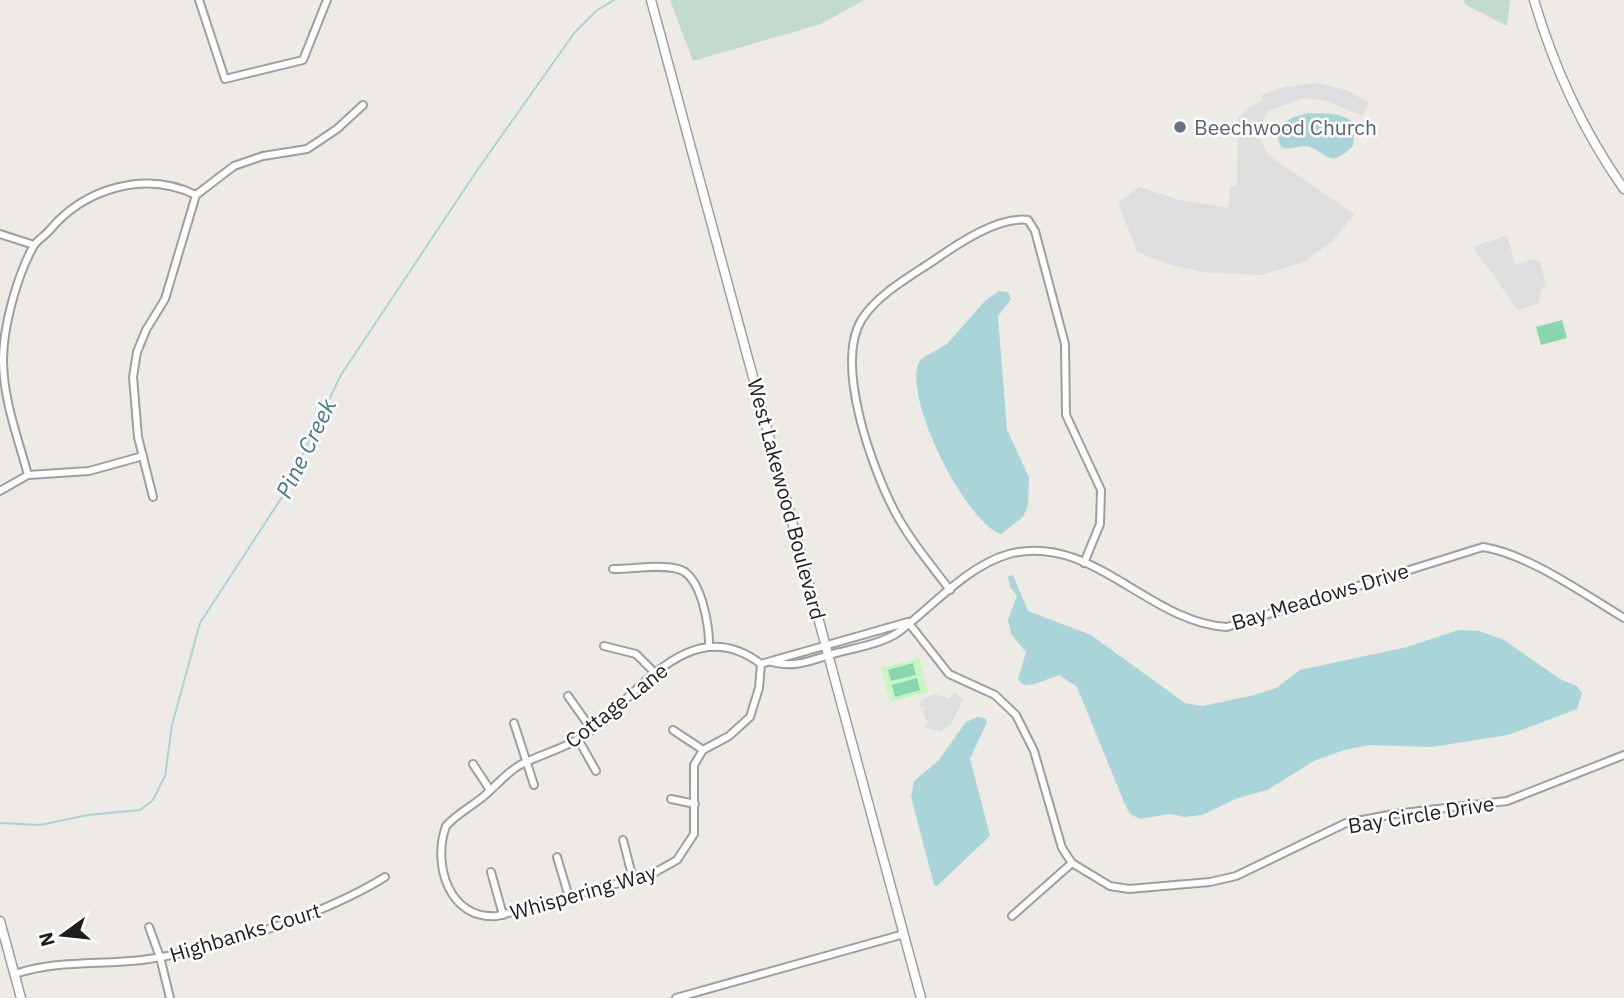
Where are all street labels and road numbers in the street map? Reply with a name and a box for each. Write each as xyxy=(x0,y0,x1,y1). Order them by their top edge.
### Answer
street label: West Lakewood Boulevard xyxy=(741,375,833,623)
street label: Bay Meadows Drive xyxy=(1228,556,1412,636)
street label: Cottage Lane xyxy=(559,656,673,754)
street label: Bay Circle Drive xyxy=(1346,789,1496,839)
street label: Whispering Way xyxy=(507,858,660,926)
street label: Highbanks Court xyxy=(166,896,324,968)

